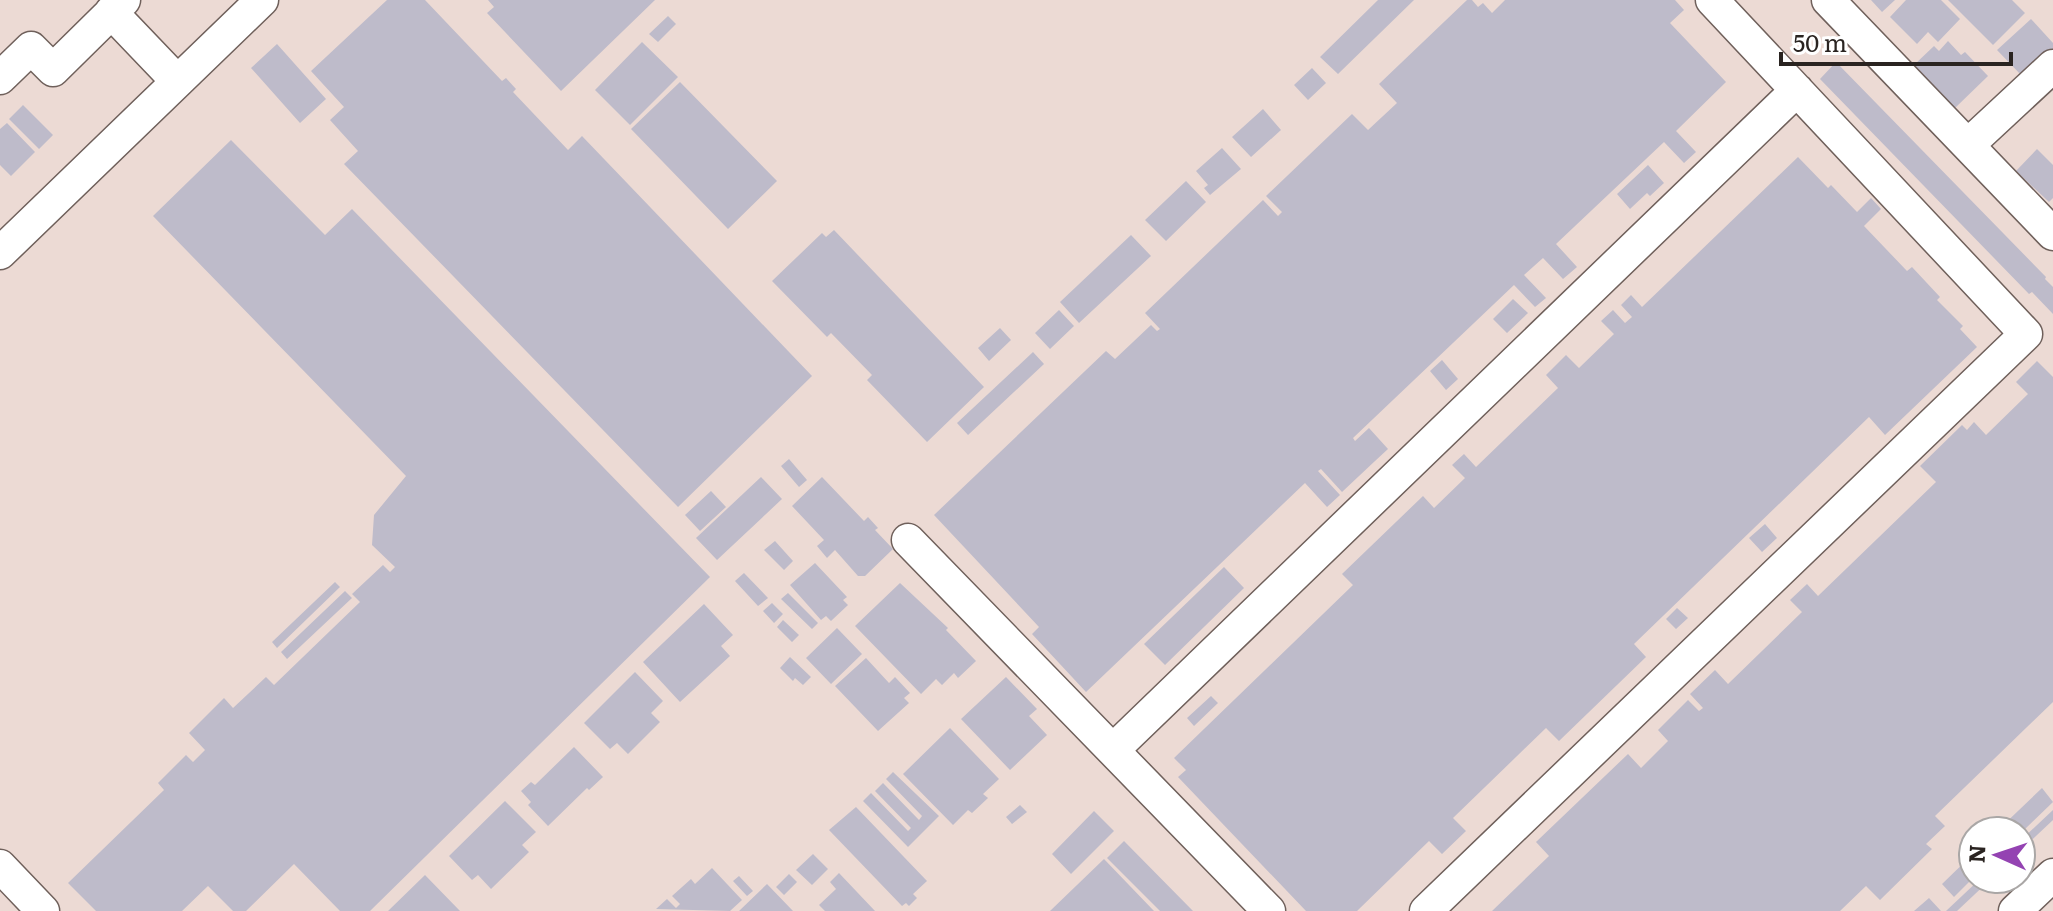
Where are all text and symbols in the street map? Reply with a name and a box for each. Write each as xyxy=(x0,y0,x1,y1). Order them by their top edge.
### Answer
scale bar xyxy=(1781,16,2011,66)
text: 50 m xyxy=(1793,24,1847,59)
north arrow xyxy=(1957,815,2037,895)
text: N xyxy=(1959,844,1992,864)

